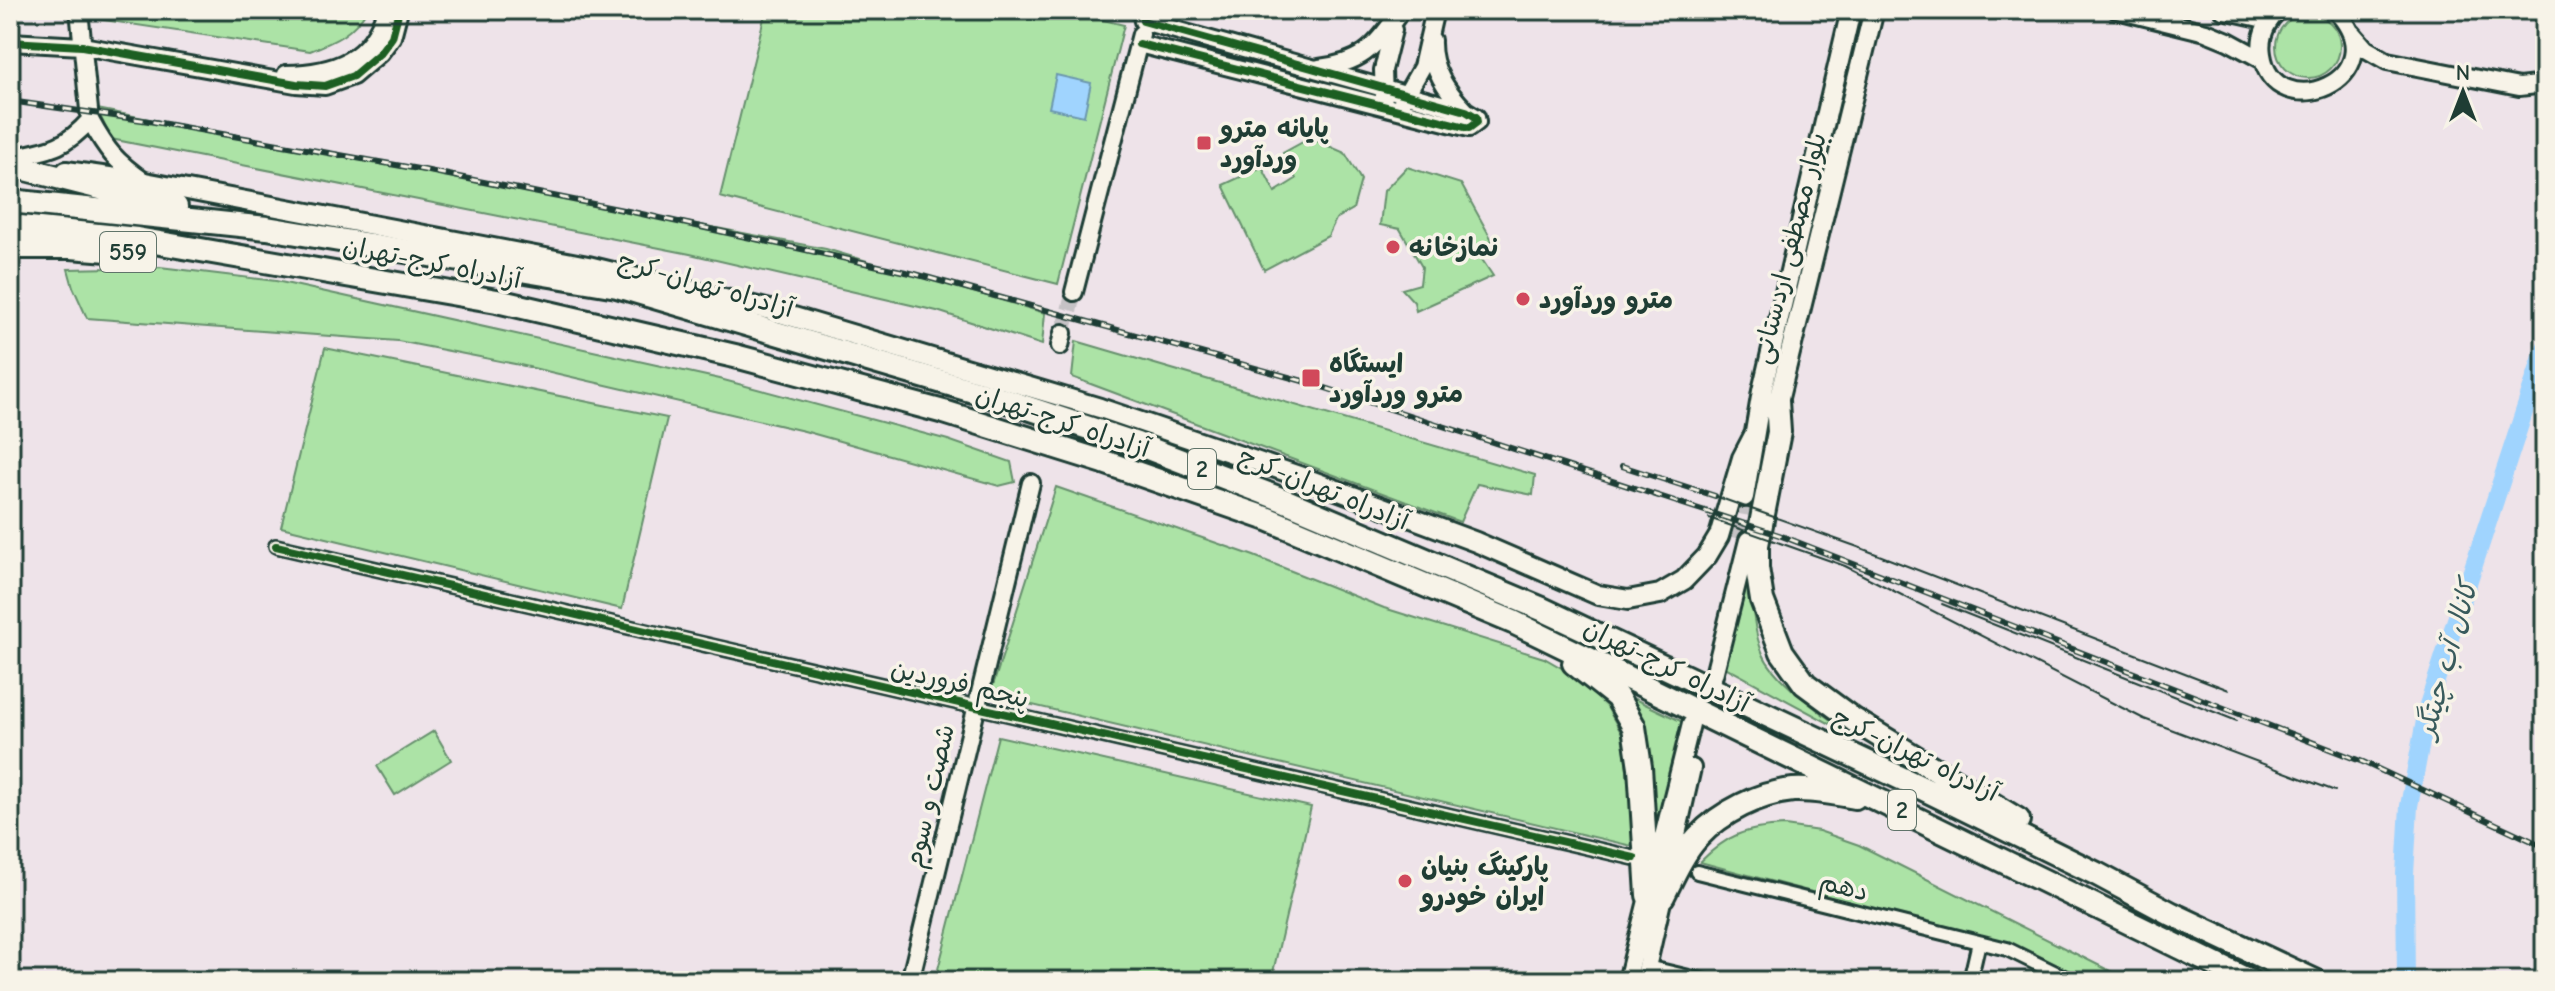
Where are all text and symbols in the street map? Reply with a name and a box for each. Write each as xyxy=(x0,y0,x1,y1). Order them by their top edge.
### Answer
north arrow xyxy=(2423,52,2503,132)
text: N xyxy=(2456,60,2470,86)
place label: پایانه مترو وردآورد xyxy=(1218,114,1329,175)
street label: بلوار مصطفی اردستانی xyxy=(1747,129,1834,367)
marker: پایانه مترو وردآورد xyxy=(1195,134,1213,152)
street label: آزادراه کرج-تهران xyxy=(340,231,525,297)
road number: 559 xyxy=(100,232,156,272)
place label: نمازخانه xyxy=(1409,233,1498,263)
marker: نمازخانه xyxy=(1384,238,1402,256)
street label: آزادراه تهران-کرج xyxy=(614,246,798,327)
place label: مترو وردآورد xyxy=(1539,285,1673,316)
marker: مترو وردآورد xyxy=(1514,290,1532,308)
place label: ایستگاه مترو وردآورد xyxy=(1329,347,1463,410)
marker: ایستگاه مترو وردآورد xyxy=(1300,367,1322,389)
street label: آزادراه کرج-تهران xyxy=(971,380,1155,467)
street label: آزادراه تهران-کرج xyxy=(1233,441,1415,539)
road number: 2 xyxy=(1188,449,1216,489)
water label: کانال آب چیتگر xyxy=(2407,572,2487,745)
street label: آزادراه کرج-تهران xyxy=(1578,613,1756,722)
street label: پنجم فروردین xyxy=(887,654,1032,718)
street label: آزادراه تهران-کرج xyxy=(1827,702,2005,811)
street label: شصت و سوم xyxy=(899,722,965,872)
road number: 2 xyxy=(1888,790,1916,830)
place label: پارکینگ بنیان ایران خودرو xyxy=(1419,850,1549,913)
street label: دهم xyxy=(1815,866,1871,911)
marker: پارکینگ بنیان ایران خودرو xyxy=(1396,872,1414,890)

